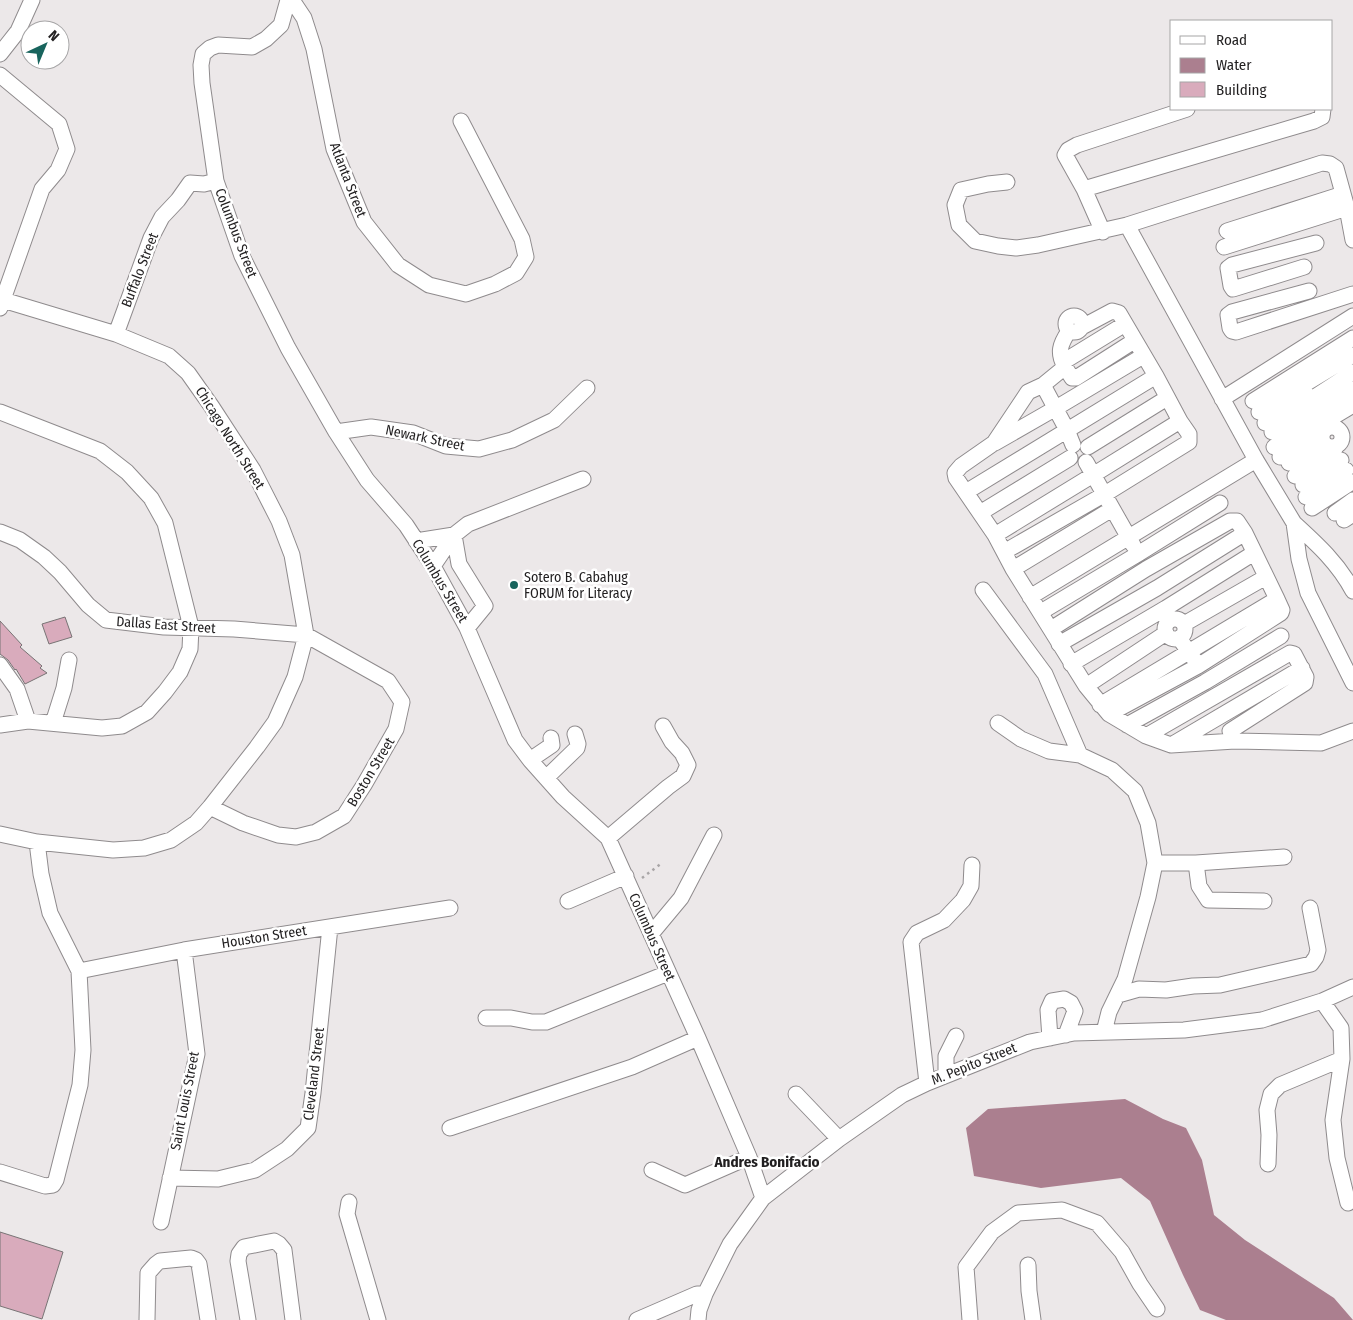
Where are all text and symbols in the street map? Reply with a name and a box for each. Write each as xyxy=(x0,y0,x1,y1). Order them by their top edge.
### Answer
north arrow xyxy=(20,20,70,70)
legend xyxy=(1170,20,1333,110)
text: N xyxy=(45,27,63,45)
text: Road xyxy=(1216,31,1247,49)
text: Water xyxy=(1216,56,1252,74)
text: Building xyxy=(1216,81,1267,99)
street label: Atlanta Street xyxy=(326,140,370,220)
street label: Columbus Street xyxy=(211,186,261,281)
street label: Buffalo Street xyxy=(118,230,162,310)
street label: Chicago North Street xyxy=(192,384,269,493)
street label: Newark Street xyxy=(384,421,466,455)
street label: Columbus Street xyxy=(408,536,472,626)
place label: Sotero B. Cabahug FORUM for Literacy xyxy=(524,569,633,602)
marker: Sotero B. Cabahug FORUM for Literacy xyxy=(508,579,520,591)
street label: Dallas East Street xyxy=(116,613,217,637)
street label: Boston Street xyxy=(344,734,399,810)
street label: Columbus Street xyxy=(625,890,679,984)
street label: Houston Street xyxy=(220,922,308,952)
street label: Cleveland Street xyxy=(300,1026,328,1122)
street label: M. Pepito Street xyxy=(929,1039,1020,1089)
street label: Saint Louis Street xyxy=(167,1050,203,1152)
district label: Andres Bonifacio xyxy=(713,1153,820,1171)

